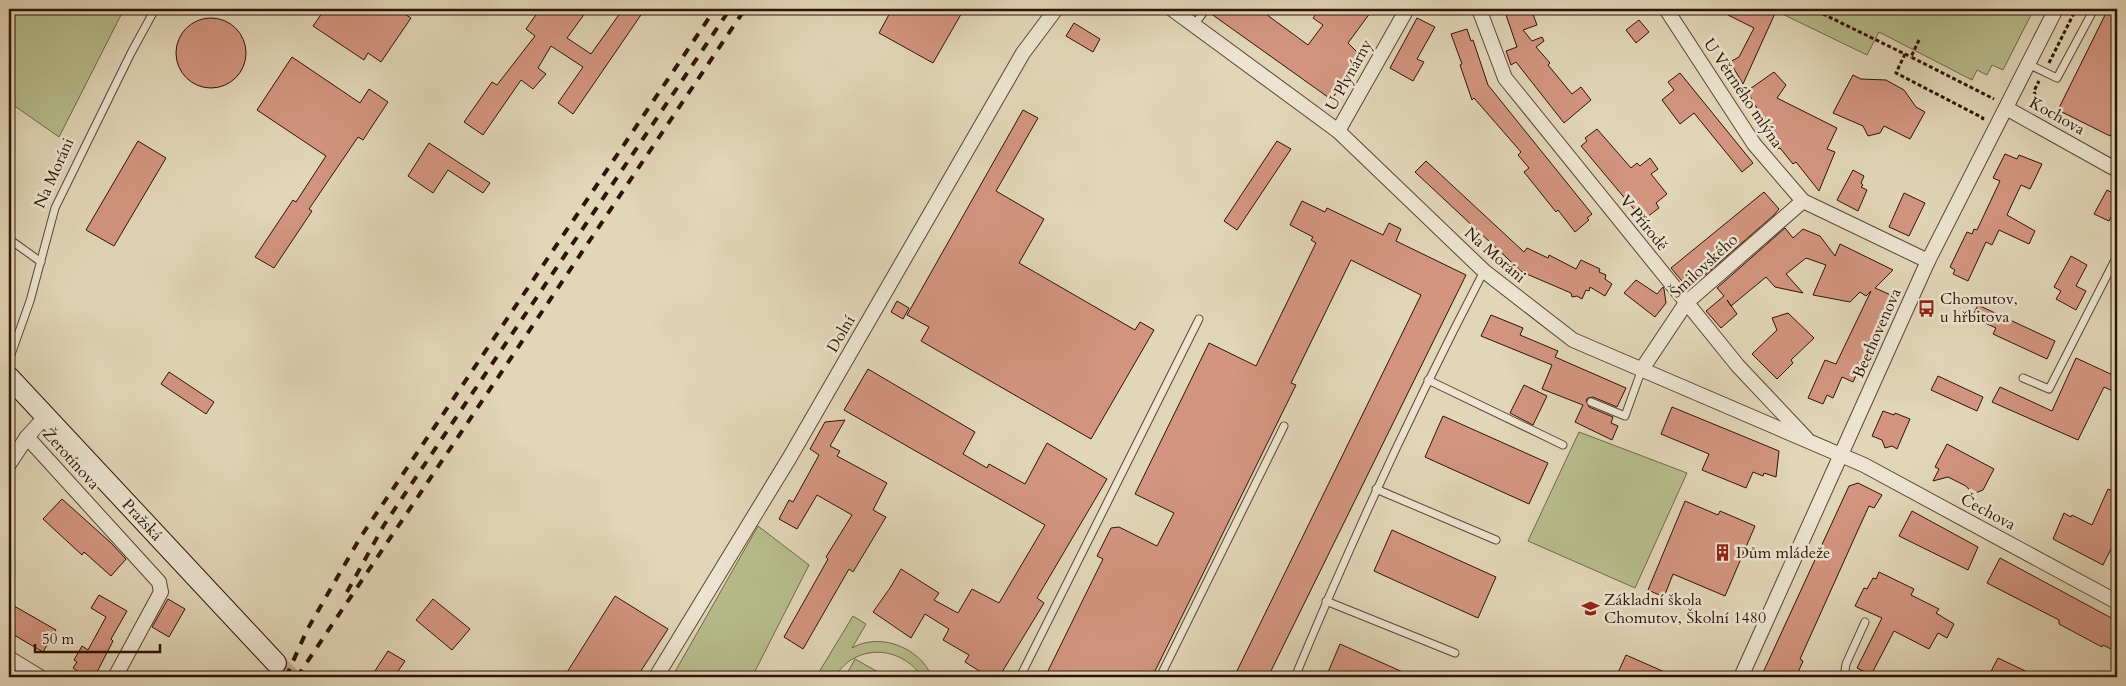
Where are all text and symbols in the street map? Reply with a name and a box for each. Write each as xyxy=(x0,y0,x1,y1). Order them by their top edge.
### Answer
street label: U Větrného mlýna xyxy=(1698,34,1788,152)
street label: U Plynárny xyxy=(1320,35,1378,115)
street label: Kochova xyxy=(2025,92,2089,140)
street label: Na Moráni xyxy=(29,134,79,212)
street label: V Přírodě xyxy=(1615,190,1673,256)
street label: Na Moráni xyxy=(1460,222,1531,288)
street label: Šmilovského xyxy=(1665,229,1743,303)
street label: Beethovenova xyxy=(1847,285,1907,381)
place label: Chomutov, u hřbitova xyxy=(1940,288,2018,328)
bus stop icon: Chomutov, u hřbitova xyxy=(1916,298,1936,318)
street label: Dolní xyxy=(822,311,861,357)
street label: Žerotínova xyxy=(38,424,104,494)
street label: Čechova xyxy=(1957,488,2019,536)
street label: Pražská xyxy=(117,494,167,546)
place label: Dům mládeže xyxy=(1736,542,1830,564)
building icon: Dům mládeže xyxy=(1712,543,1732,563)
place label: Základní škola Chomutov, Školní 1480 xyxy=(1604,589,1766,629)
school or university icon: Základní škola Chomutov, Školní 1480 xyxy=(1580,599,1600,619)
scale bar xyxy=(35,621,160,653)
text: 50 m xyxy=(42,629,74,649)

